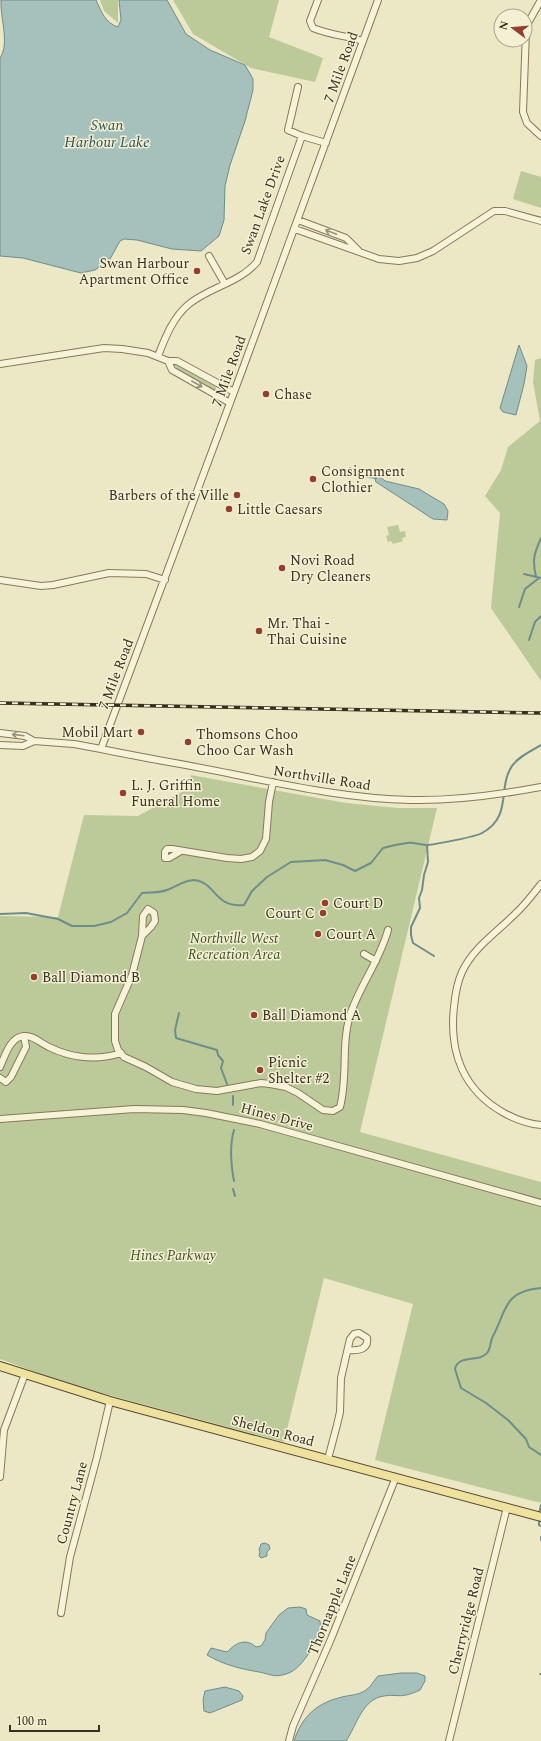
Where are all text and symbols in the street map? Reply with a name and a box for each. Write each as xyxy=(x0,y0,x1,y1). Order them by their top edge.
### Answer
north arrow xyxy=(493,8,533,48)
text: N xyxy=(494,19,513,32)
street label: 7 Mile Road xyxy=(318,28,364,105)
water label: Swan Harbour Lake xyxy=(64,114,150,154)
street label: Swan Lake Drive xyxy=(235,152,291,258)
one-way arrow xyxy=(325,228,337,236)
place label: Swan Harbour Apartment Office xyxy=(79,253,189,290)
marker: Swan Harbour Apartment Office xyxy=(192,266,202,276)
street label: 7 Mile Road xyxy=(206,332,252,409)
one-way arrow xyxy=(191,381,203,389)
place label: Chase xyxy=(274,384,312,405)
marker: Chase xyxy=(261,389,271,399)
place label: Consignment Clothier xyxy=(321,461,405,498)
marker: Consignment Clothier xyxy=(308,474,318,484)
place label: Barbers of the Ville xyxy=(109,485,229,506)
marker: Barbers of the Ville xyxy=(232,490,242,500)
place label: Little Caesars xyxy=(237,499,323,520)
marker: Little Caesars xyxy=(224,504,234,514)
place label: Novi Road Dry Cleaners xyxy=(290,550,371,587)
marker: Novi Road Dry Cleaners xyxy=(277,563,287,573)
place label: Mr. Thai - Thai Cuisine xyxy=(267,613,347,650)
marker: Mr. Thai - Thai Cuisine xyxy=(254,626,264,636)
street label: 7 Mile Road xyxy=(93,635,139,712)
place label: Mobil Mart xyxy=(61,722,133,743)
place label: Thomsons Choo Choo Car Wash xyxy=(196,724,298,761)
marker: Mobil Mart xyxy=(136,727,146,737)
one-way arrow xyxy=(12,731,25,739)
marker: Thomsons Choo Choo Car Wash xyxy=(183,737,193,747)
street label: Northville Road xyxy=(272,760,372,796)
place label: L. J. Griffin Funeral Home xyxy=(131,775,220,812)
marker: L. J. Griffin Funeral Home xyxy=(118,788,128,798)
place label: Court D xyxy=(333,893,383,914)
marker: Court D xyxy=(320,898,330,908)
place label: Court C xyxy=(265,903,315,924)
marker: Court C xyxy=(318,908,328,918)
place label: Court A xyxy=(326,924,377,945)
park label: Northville West Recreation Area xyxy=(188,928,280,965)
marker: Court A xyxy=(313,929,323,939)
place label: Ball Diamond B xyxy=(42,967,140,988)
marker: Ball Diamond B xyxy=(29,972,39,982)
place label: Ball Diamond A xyxy=(262,1005,362,1026)
marker: Ball Diamond A xyxy=(249,1010,259,1020)
place label: Picnic Shelter #2 xyxy=(268,1052,329,1089)
marker: Picnic Shelter #2 xyxy=(255,1065,265,1075)
street label: Hines Drive xyxy=(238,1097,316,1137)
park label: Hines Parkway xyxy=(130,1245,217,1266)
street label: Sheldon Road xyxy=(229,1410,317,1452)
street label: Country Lane xyxy=(51,1459,93,1547)
street label: Thornapple Lane xyxy=(302,1551,362,1658)
street label: Cherryridge Road xyxy=(443,1565,490,1677)
scale bar xyxy=(10,1707,99,1733)
text: 100 m xyxy=(16,1712,47,1731)

